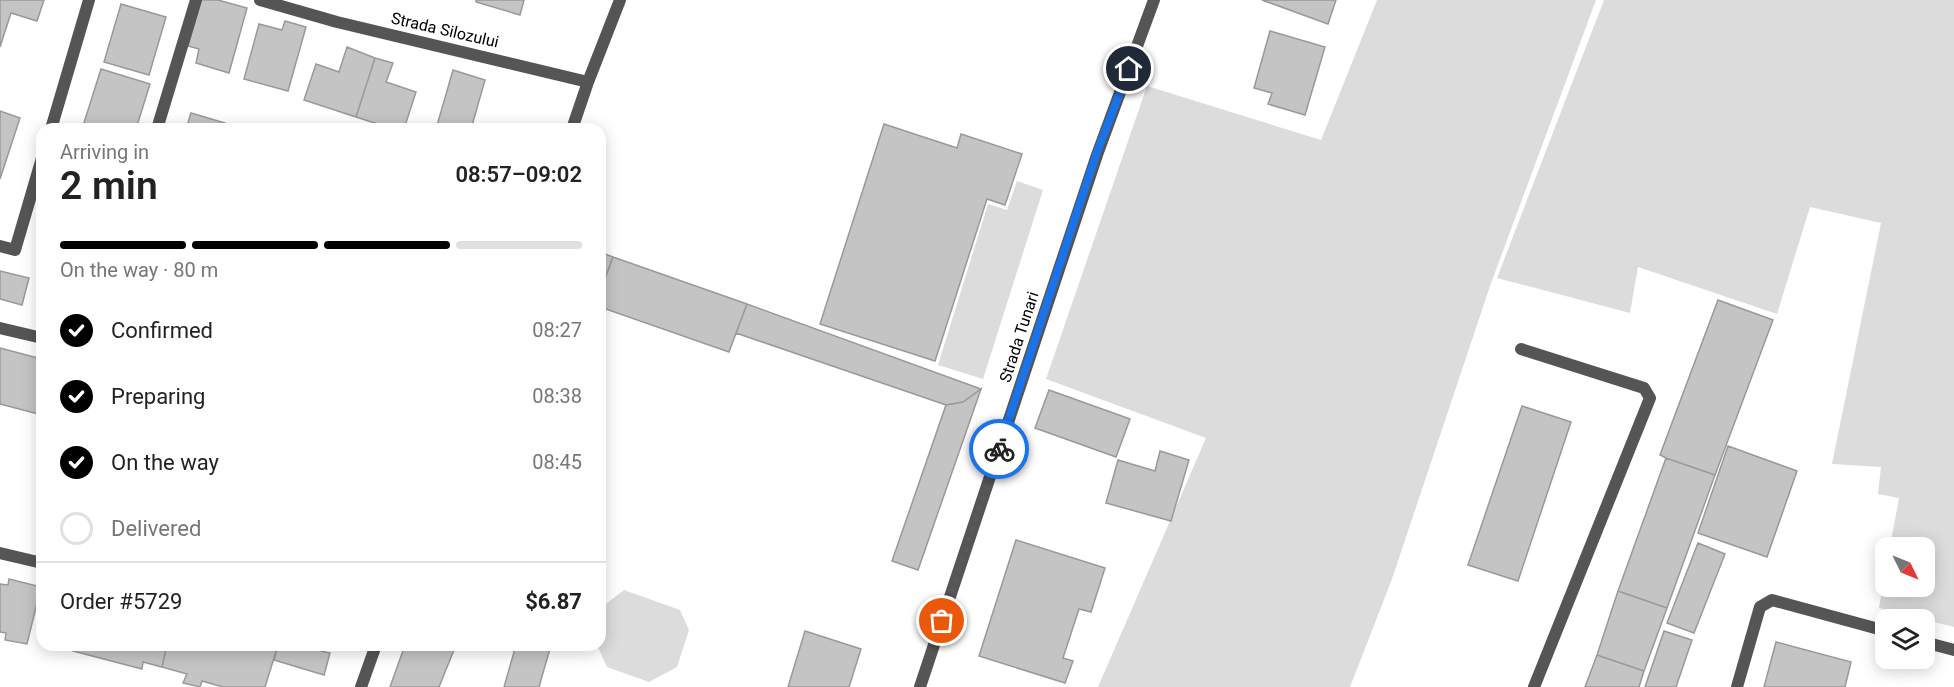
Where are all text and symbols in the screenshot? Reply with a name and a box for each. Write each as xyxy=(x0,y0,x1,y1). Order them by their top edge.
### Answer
street label: Strada Silozului xyxy=(389,8,501,52)
pin xyxy=(1103,43,1154,94)
icon: home xyxy=(1112,52,1145,85)
text: Arriving in xyxy=(60,140,149,164)
text: 08:57–09:02 xyxy=(455,162,582,187)
text: 2 min xyxy=(60,163,158,209)
text: On the way · 80 m xyxy=(60,258,218,282)
street label: Strada Tunari xyxy=(995,289,1043,385)
icon: check xyxy=(60,314,93,347)
text: Confirmed xyxy=(111,318,213,343)
text: 08:27 xyxy=(532,318,582,342)
icon: check xyxy=(60,380,93,413)
text: Preparing xyxy=(111,384,205,409)
text: 08:38 xyxy=(532,384,582,408)
courier xyxy=(969,419,1029,479)
icon: bike xyxy=(983,433,1016,466)
icon: check xyxy=(60,446,93,479)
text: On the way xyxy=(111,450,219,475)
text: 08:45 xyxy=(532,450,582,474)
text: Delivered xyxy=(111,516,201,541)
north arrow xyxy=(1875,537,1935,597)
map controls xyxy=(1875,537,1935,669)
text: Order #5729 xyxy=(60,589,182,614)
text: $6.87 xyxy=(525,589,582,614)
pin xyxy=(916,595,967,646)
icon: bag xyxy=(925,604,958,637)
button: layers xyxy=(1875,609,1935,669)

